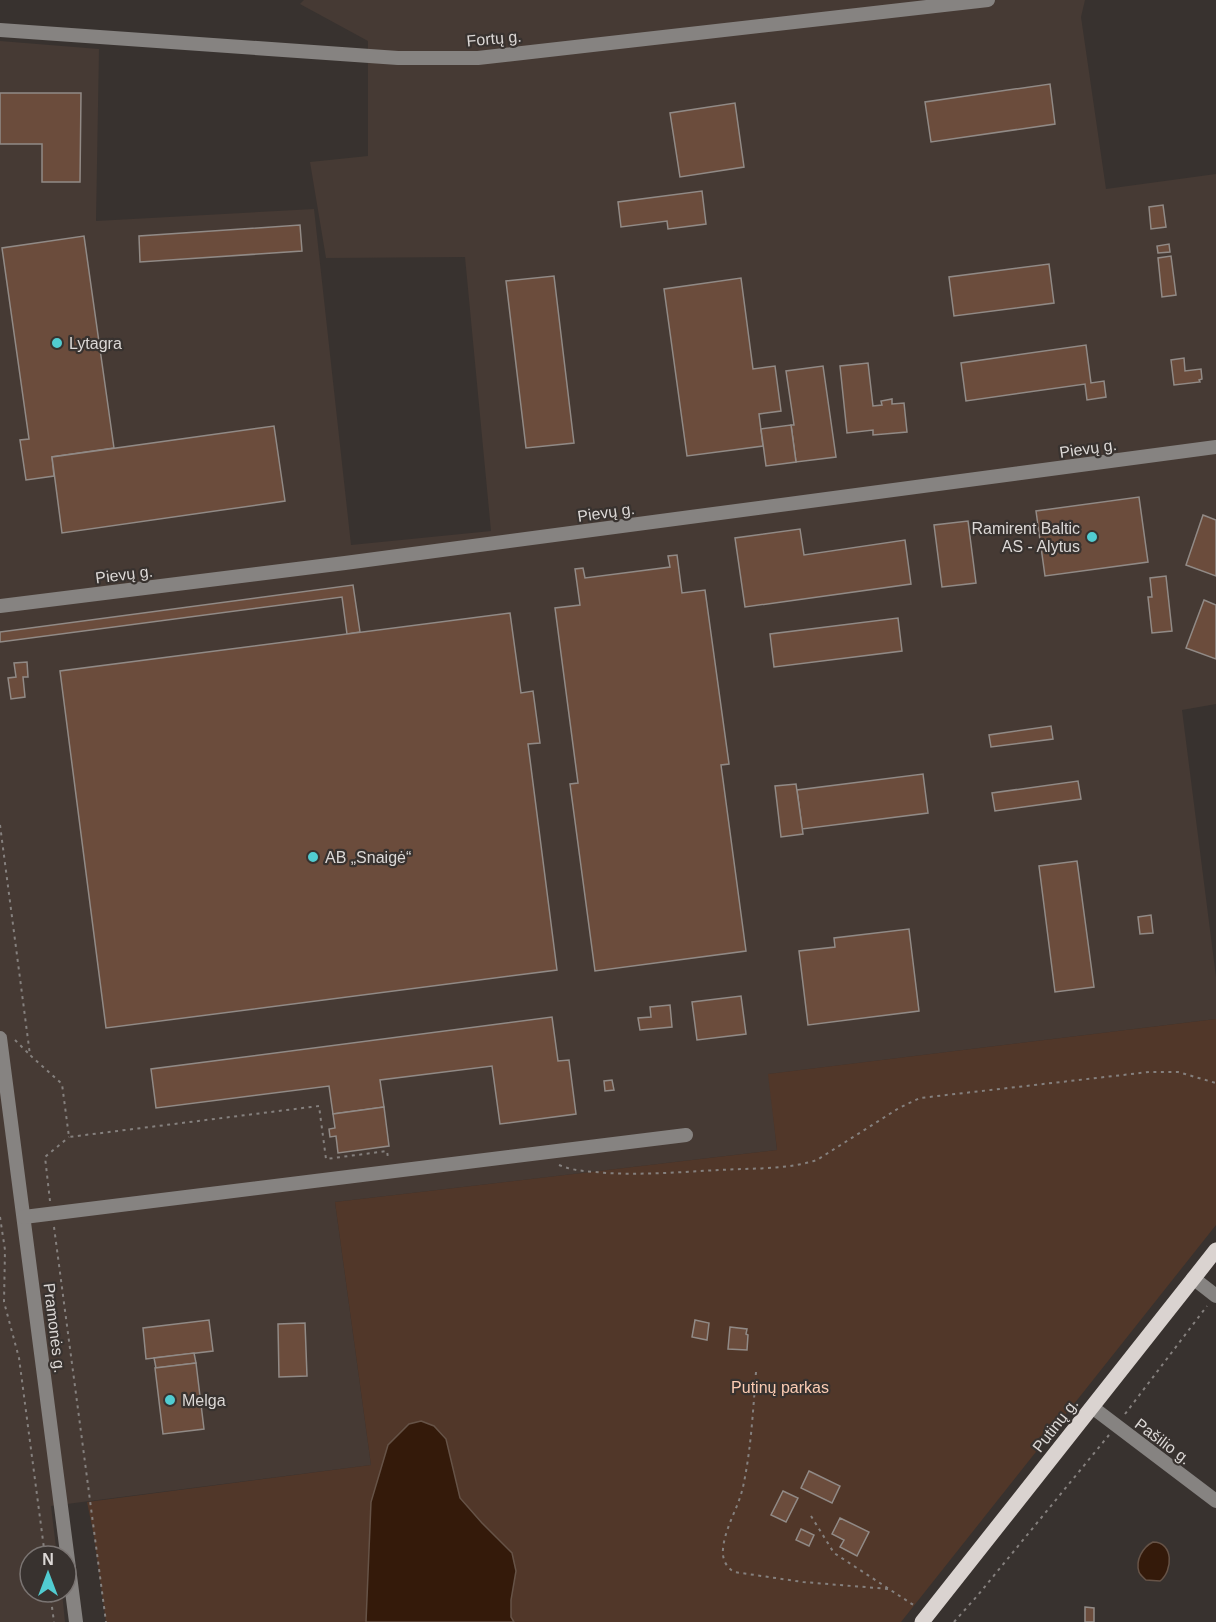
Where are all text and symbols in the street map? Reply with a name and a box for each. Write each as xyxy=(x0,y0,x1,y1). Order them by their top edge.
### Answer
street label: Fortų g. xyxy=(466,28,522,49)
place label: Lytagra xyxy=(69,335,122,352)
marker: Lytagra xyxy=(50,336,64,350)
street label: Pievų g. xyxy=(1058,436,1118,461)
street label: Pievų g. xyxy=(576,500,636,525)
place label: Ramirent Baltic AS - Alytus xyxy=(972,520,1080,555)
marker: Ramirent Baltic AS - Alytus xyxy=(1085,530,1099,544)
street label: Pievų g. xyxy=(94,563,154,586)
place label: AB „Snaigė“ xyxy=(325,849,411,866)
marker: AB „Snaigė“ xyxy=(306,850,320,864)
street label: Pramonės g. xyxy=(41,1282,68,1374)
park label: Putinų parkas xyxy=(731,1379,829,1396)
place label: Melga xyxy=(182,1392,226,1409)
marker: Melga xyxy=(163,1393,177,1407)
street label: Putinų g. xyxy=(1029,1395,1082,1455)
street label: Pašilio g. xyxy=(1132,1415,1194,1468)
north arrow xyxy=(18,1544,78,1604)
text: N xyxy=(42,1551,54,1568)

